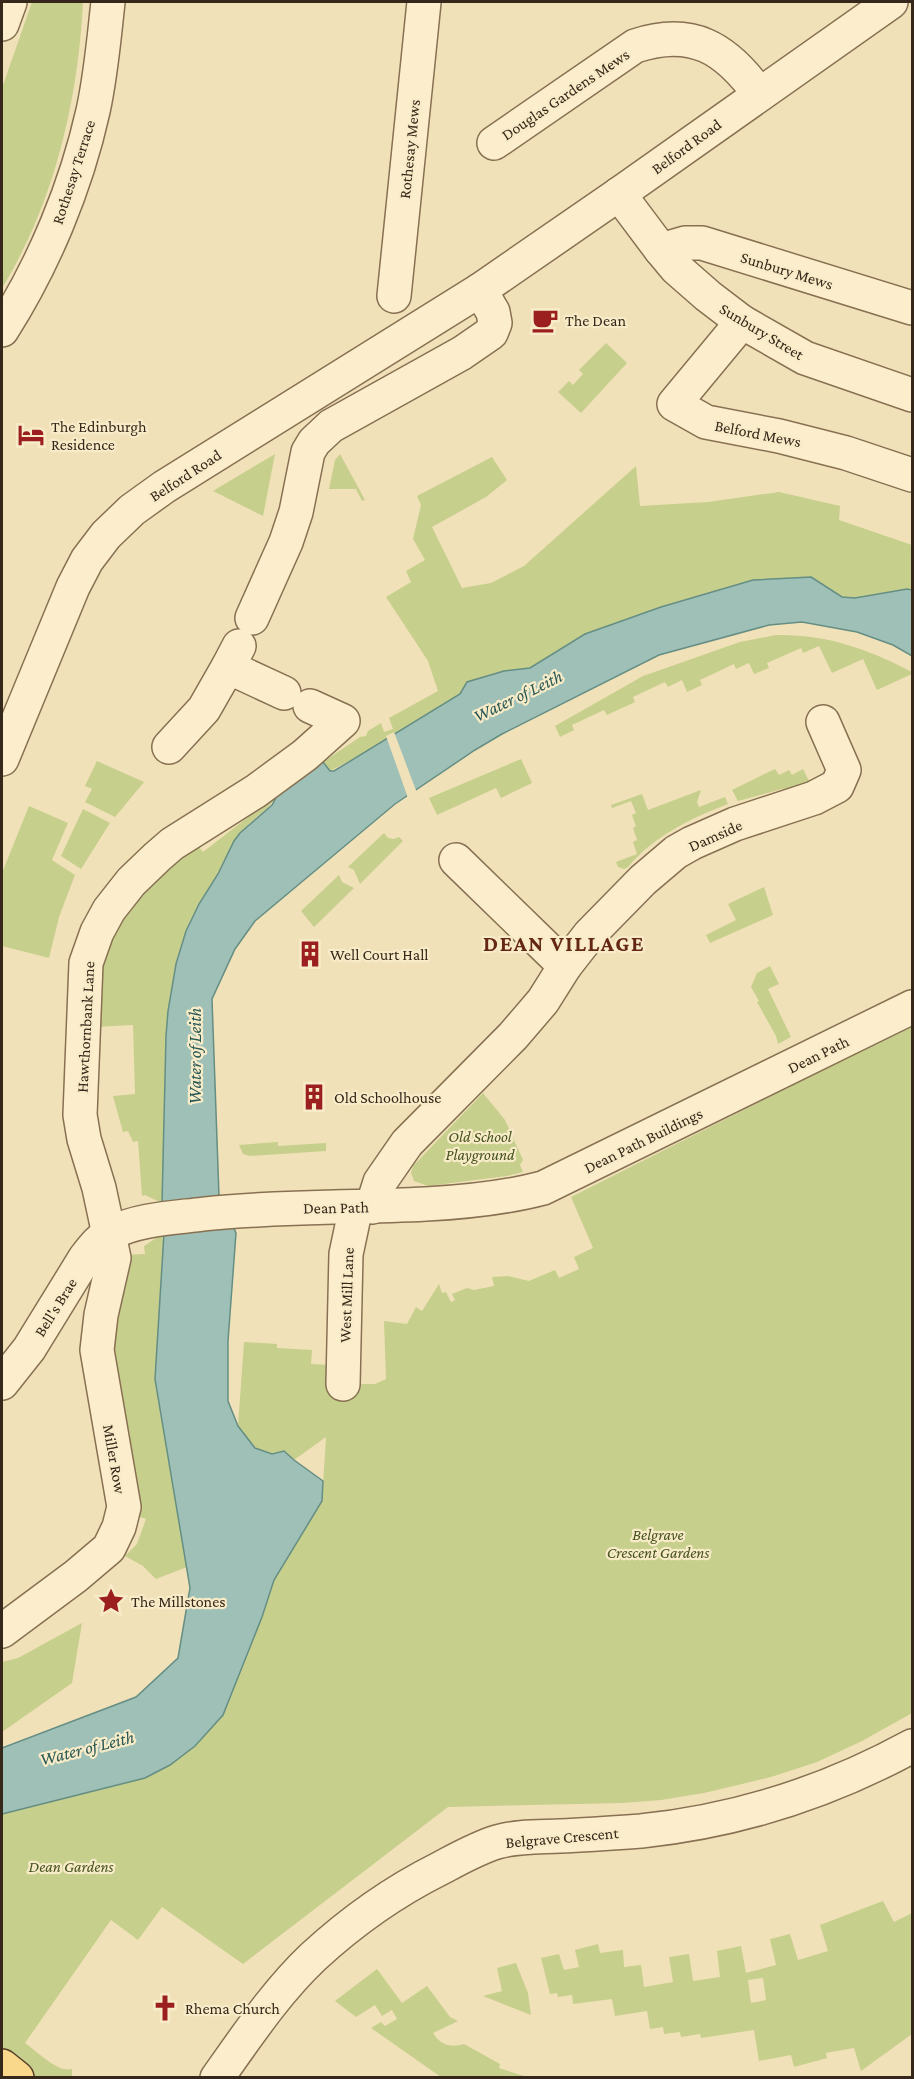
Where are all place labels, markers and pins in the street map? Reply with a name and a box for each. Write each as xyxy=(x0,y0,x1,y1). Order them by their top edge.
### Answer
cafe icon: The Dean xyxy=(530,305,560,335)
place label: The Dean xyxy=(565,312,626,329)
place label: The Edinburgh Residence xyxy=(51,418,147,453)
hotel icon: The Edinburgh Residence xyxy=(16,420,46,450)
building icon: Well Court Hall xyxy=(295,939,325,969)
place label: Well Court Hall xyxy=(330,946,429,963)
building icon: Old Schoolhouse xyxy=(299,1082,329,1112)
place label: Old Schoolhouse xyxy=(334,1089,441,1106)
place icon: The Millstones xyxy=(96,1586,126,1616)
place label: The Millstones xyxy=(131,1593,226,1610)
church icon: Rhema Church xyxy=(150,1993,180,2023)
place label: Rhema Church xyxy=(185,2000,280,2017)

